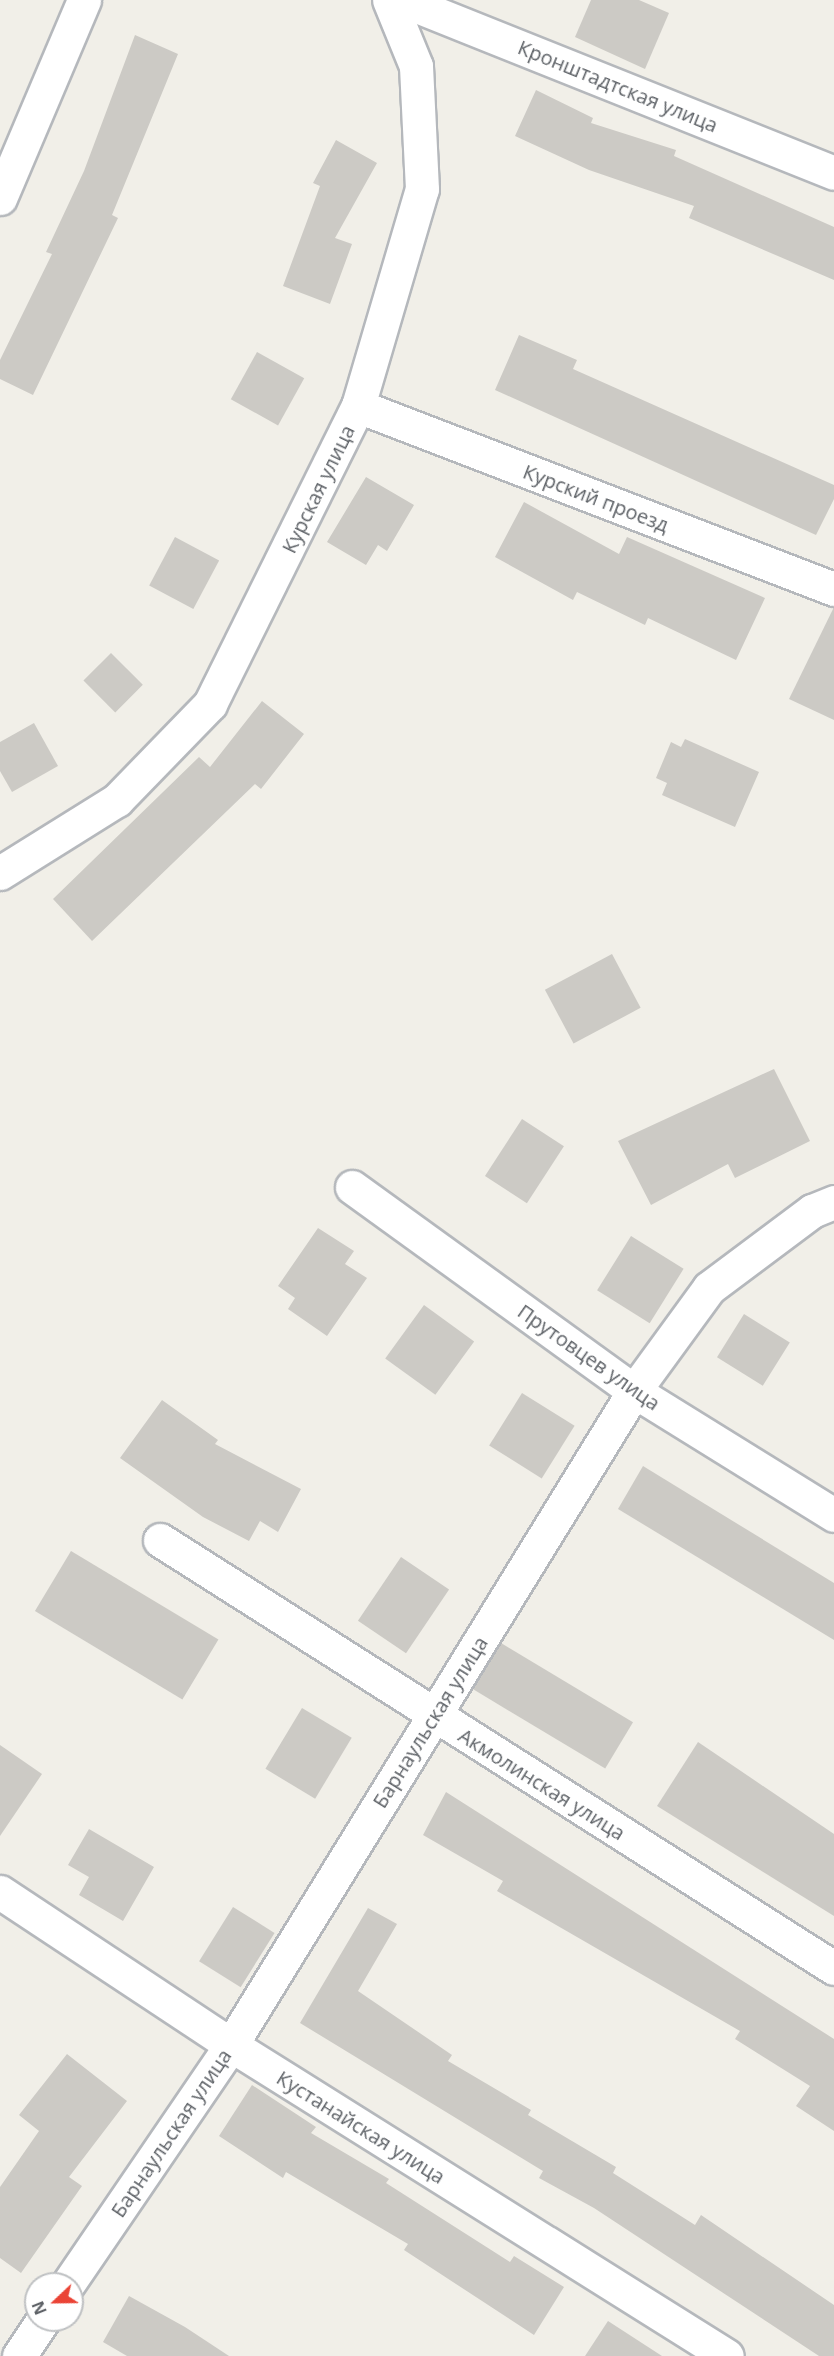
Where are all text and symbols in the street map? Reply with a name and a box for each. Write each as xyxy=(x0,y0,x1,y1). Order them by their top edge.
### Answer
street label: Кронштадтская улица xyxy=(515,35,721,137)
street label: Курская улица xyxy=(277,421,359,557)
street label: Курский проезд xyxy=(520,459,672,537)
street label: Прутовцев улица xyxy=(513,1299,665,1415)
street label: Барнаульская улица xyxy=(367,1632,493,1812)
street label: Акмолинская улица xyxy=(454,1723,630,1845)
street label: Барнаульская улица xyxy=(106,2044,236,2222)
street label: Кустанайская улица xyxy=(272,2065,450,2189)
north arrow xyxy=(24,2272,84,2332)
text: N xyxy=(27,2298,52,2318)

